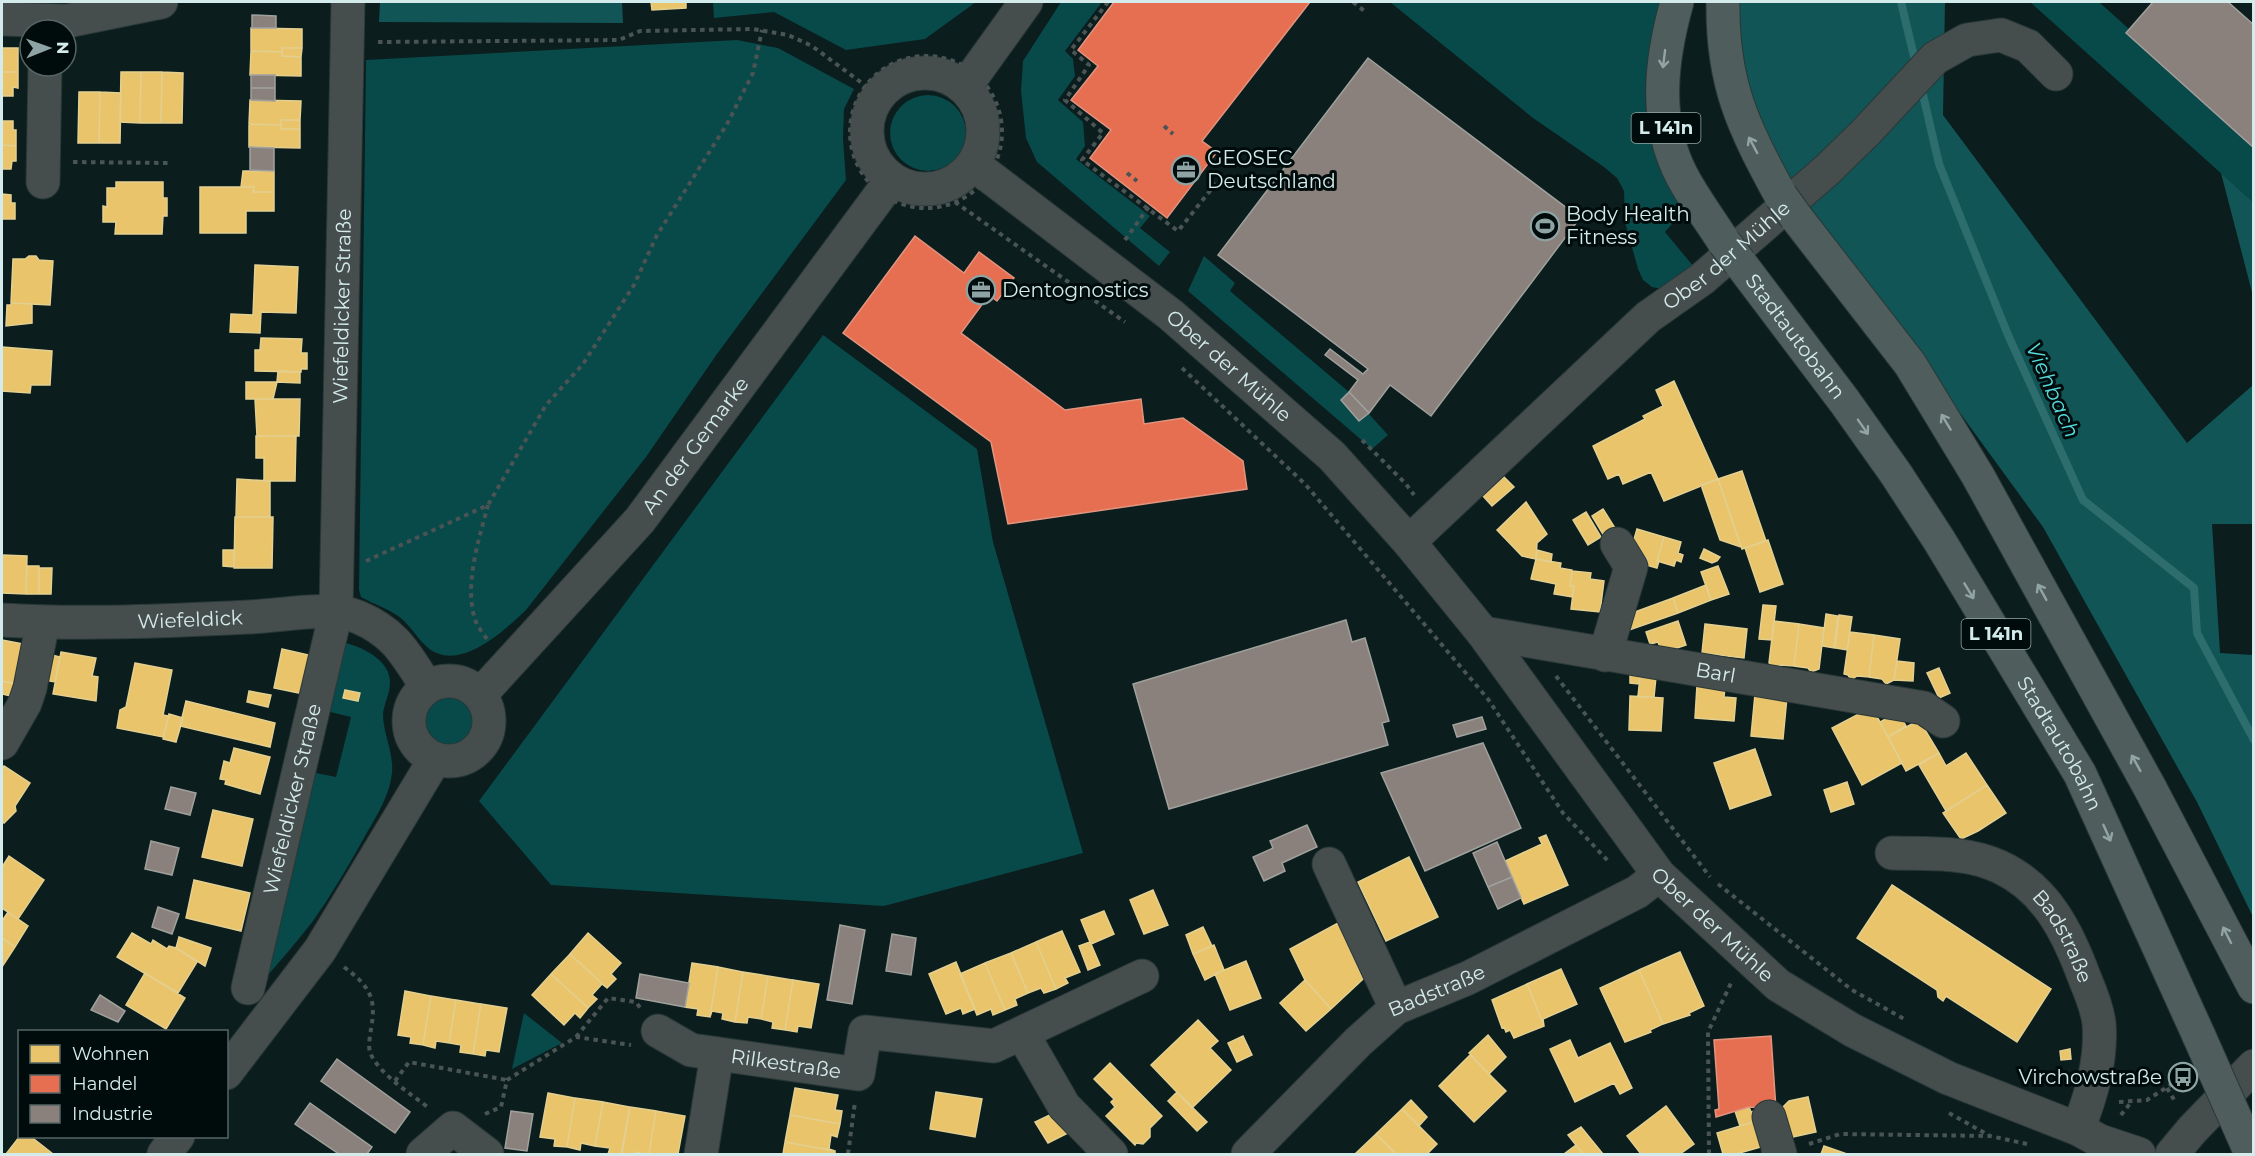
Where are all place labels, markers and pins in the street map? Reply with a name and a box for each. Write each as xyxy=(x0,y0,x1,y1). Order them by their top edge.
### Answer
place label: GEOSEC Deutschland xyxy=(1207,146,1336,193)
office icon: GEOSEC Deutschland xyxy=(1170,154,1202,186)
place label: Body Health Fitness xyxy=(1566,202,1690,249)
sports icon: Body Health Fitness xyxy=(1529,210,1561,242)
office icon: Dentognostics xyxy=(965,274,997,306)
place label: Dentognostics xyxy=(1002,278,1149,302)
bus stop icon: Virchowstraße xyxy=(2167,1061,2199,1093)
place label: Virchowstraße xyxy=(2019,1065,2162,1089)

